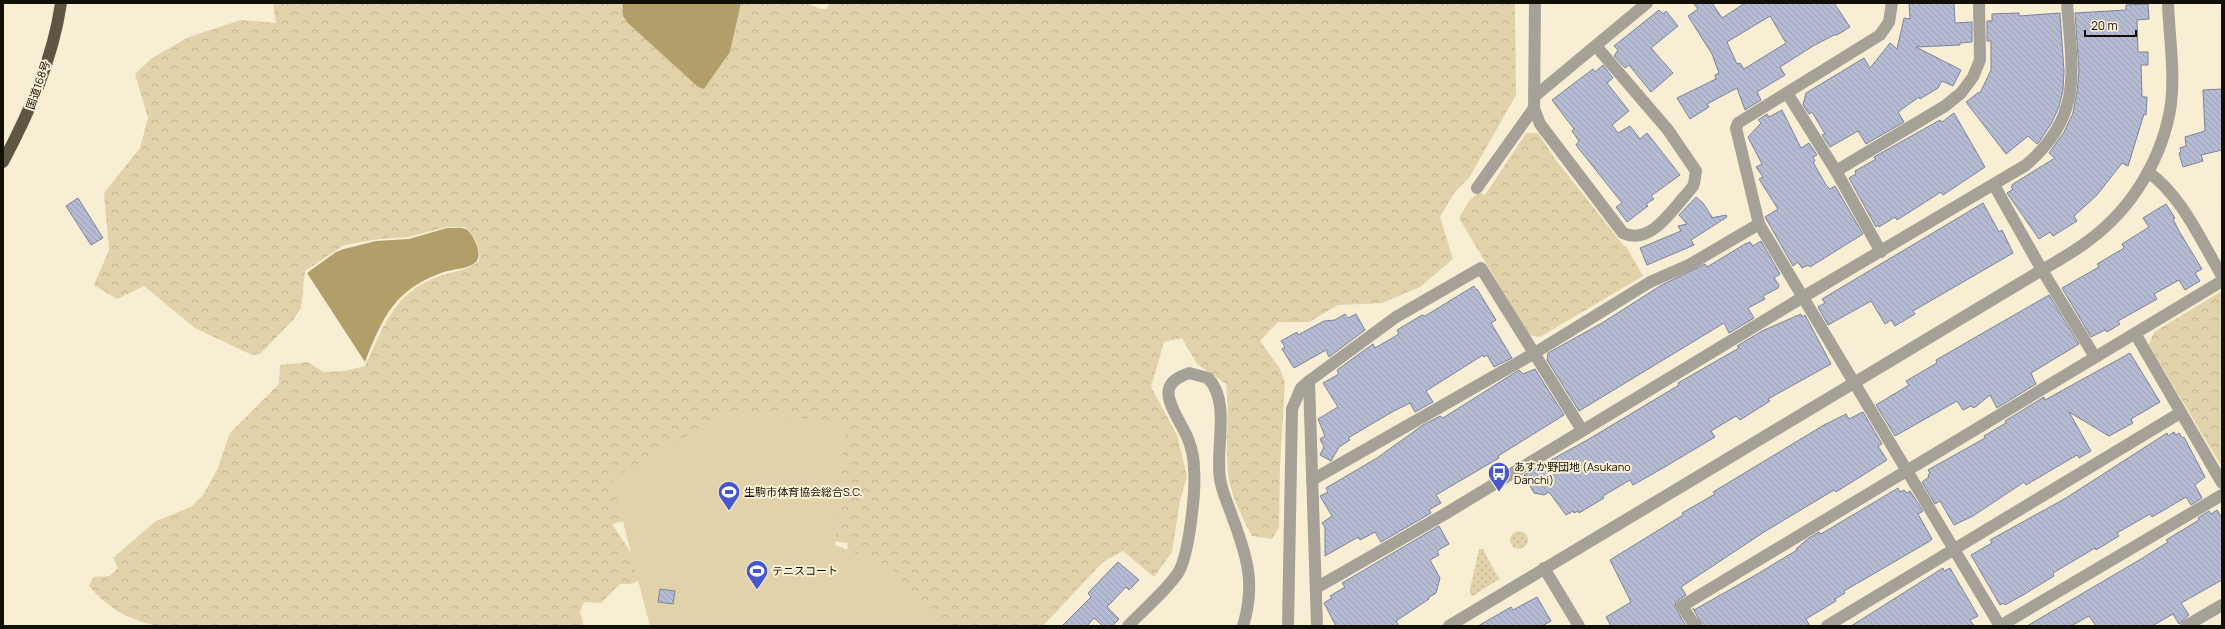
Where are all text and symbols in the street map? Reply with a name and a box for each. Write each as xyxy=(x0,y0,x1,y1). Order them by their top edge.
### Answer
scale bar xyxy=(2085,12,2136,38)
text: 20 m xyxy=(2091,17,2118,34)
street label: 国道168号 xyxy=(22,59,53,111)
place label: あすか野団地 (Asukano Danchi) xyxy=(1514,459,1631,487)
bus stop icon: あすか野団地 (Asukano Danchi) xyxy=(1486,460,1512,493)
sports icon: 生駒市体育協会総合S.C. xyxy=(716,479,742,512)
place label: 生駒市体育協会総合S.C. xyxy=(744,484,862,499)
sports icon: テニスコート xyxy=(744,558,770,591)
place label: テニスコート xyxy=(772,563,838,578)

